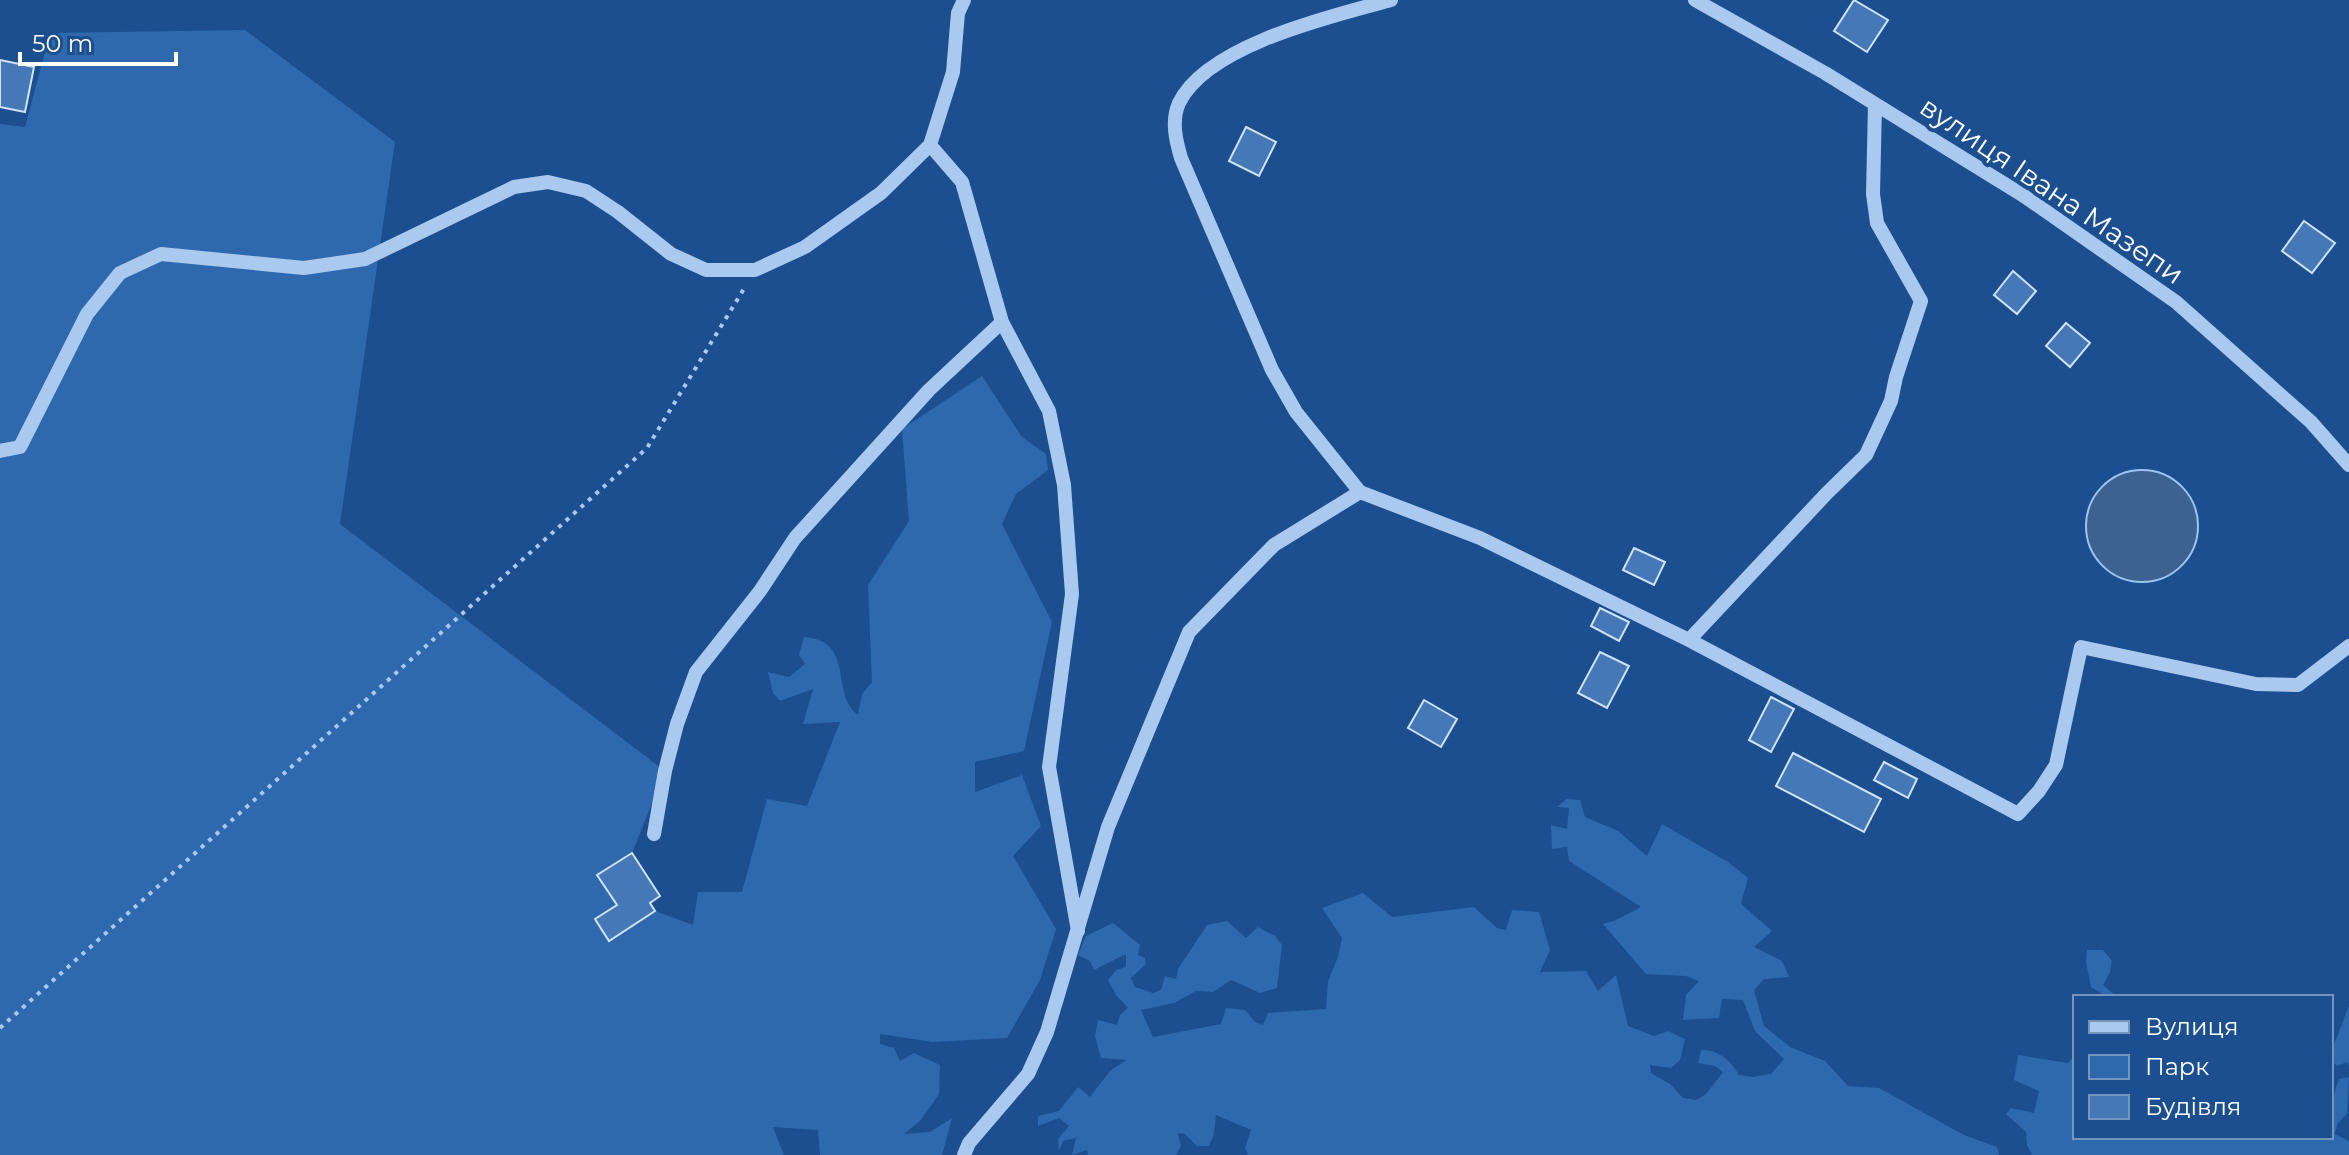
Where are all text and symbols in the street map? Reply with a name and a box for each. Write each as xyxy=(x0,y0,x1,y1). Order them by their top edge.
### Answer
scale bar xyxy=(20,16,176,66)
text: 50 m xyxy=(32,29,93,58)
street label: вулиця Івана Мазепи xyxy=(1914,89,2190,291)
legend xyxy=(2073,995,2333,1139)
text: Вулиця xyxy=(2145,1012,2238,1041)
text: Парк xyxy=(2145,1052,2209,1081)
text: Будівля xyxy=(2145,1092,2241,1121)

